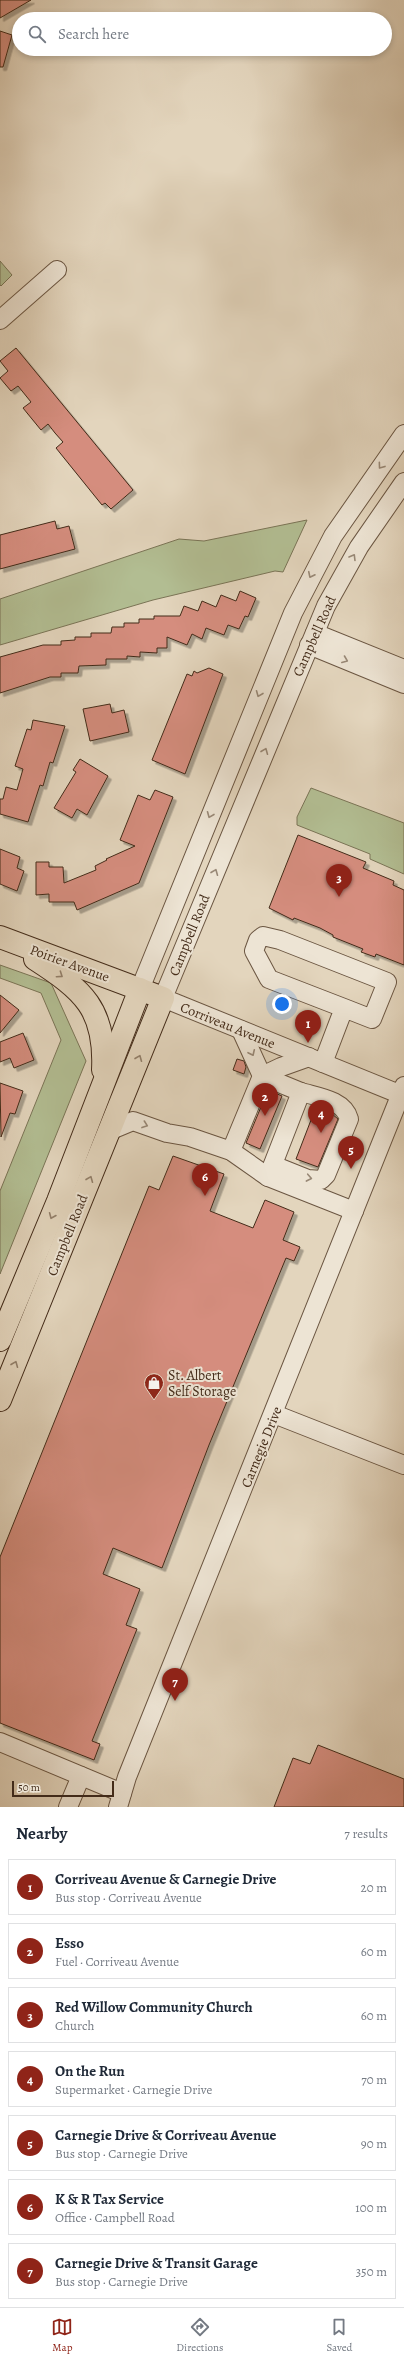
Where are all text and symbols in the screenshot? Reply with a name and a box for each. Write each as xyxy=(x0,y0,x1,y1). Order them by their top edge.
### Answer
search box xyxy=(12,12,392,56)
icon: search xyxy=(26,23,48,45)
text: Search here xyxy=(58,24,129,44)
one-way arrow xyxy=(378,462,386,469)
one-way arrow xyxy=(349,554,356,561)
one-way arrow xyxy=(308,571,316,579)
street label: Campbell Road xyxy=(288,592,341,680)
one-way arrow xyxy=(340,655,348,663)
one-way arrow xyxy=(256,691,264,698)
one-way arrow xyxy=(260,748,268,756)
one-way arrow xyxy=(207,811,215,818)
pin: 3 xyxy=(326,864,352,897)
one-way arrow xyxy=(211,868,219,875)
street label: Campbell Road xyxy=(164,891,215,979)
street label: Poirier Avenue xyxy=(27,940,112,987)
one-way arrow xyxy=(56,971,63,978)
your location xyxy=(272,994,292,1014)
street label: Corriveau Avenue xyxy=(177,998,278,1053)
pin: 1 xyxy=(295,1010,321,1043)
one-way arrow xyxy=(247,1049,255,1056)
one-way arrow xyxy=(134,1055,142,1062)
pin: 2 xyxy=(252,1083,278,1116)
pin: 4 xyxy=(308,1100,334,1133)
one-way arrow xyxy=(142,1121,149,1129)
pin: 5 xyxy=(338,1136,364,1169)
pin: 6 xyxy=(192,1163,218,1196)
one-way arrow xyxy=(306,1174,312,1182)
one-way arrow xyxy=(85,1175,93,1182)
street label: Campbell Road xyxy=(42,1191,93,1279)
one-way arrow xyxy=(48,1213,56,1220)
one-way arrow xyxy=(10,1361,18,1368)
place label: St. Albert Self Storage xyxy=(168,1366,236,1401)
shop icon: St. Albert Self Storage xyxy=(143,1372,165,1400)
street label: Carnegie Drive xyxy=(237,1404,286,1491)
pin: 7 xyxy=(162,1668,188,1701)
scale bar xyxy=(12,1779,114,1798)
text: 50 m xyxy=(18,1780,40,1795)
text: Nearby xyxy=(16,1822,67,1845)
text: 7 results xyxy=(344,1825,388,1842)
text: Corriveau Avenue & Carnegie Drive xyxy=(55,1869,277,1889)
text: 1 xyxy=(28,1879,32,1896)
text: 20 m xyxy=(361,1879,387,1896)
text: Bus stop · Corriveau Avenue xyxy=(55,1889,202,1906)
text: Esso xyxy=(55,1933,84,1953)
text: 2 xyxy=(27,1943,33,1960)
text: 60 m xyxy=(361,1943,387,1960)
text: Fuel · Corriveau Avenue xyxy=(55,1953,179,1970)
text: Red Willow Community Church xyxy=(55,1997,253,2017)
text: 3 xyxy=(27,2007,33,2024)
text: 60 m xyxy=(361,2007,387,2024)
text: Church xyxy=(55,2017,94,2034)
text: On the Run xyxy=(55,2061,125,2081)
text: 4 xyxy=(27,2071,33,2088)
text: 70 m xyxy=(361,2071,387,2088)
text: Supermarket · Carnegie Drive xyxy=(55,2081,212,2098)
text: Carnegie Drive & Corriveau Avenue xyxy=(55,2125,277,2145)
text: 5 xyxy=(27,2135,33,2152)
text: 90 m xyxy=(361,2135,387,2152)
text: Bus stop · Carnegie Drive xyxy=(55,2145,188,2162)
text: K & R Tax Service xyxy=(55,2189,164,2209)
text: 6 xyxy=(27,2199,33,2216)
text: 100 m xyxy=(355,2199,387,2216)
text: Office · Campbell Road xyxy=(55,2209,175,2226)
text: Carnegie Drive & Transit Garage xyxy=(55,2253,258,2273)
text: 7 xyxy=(27,2263,33,2280)
text: 350 m xyxy=(356,2263,387,2280)
text: Bus stop · Carnegie Drive xyxy=(55,2273,188,2290)
tab: Map xyxy=(51,2316,73,2355)
tab: Directions xyxy=(176,2316,224,2355)
tab: Saved xyxy=(326,2316,353,2355)

